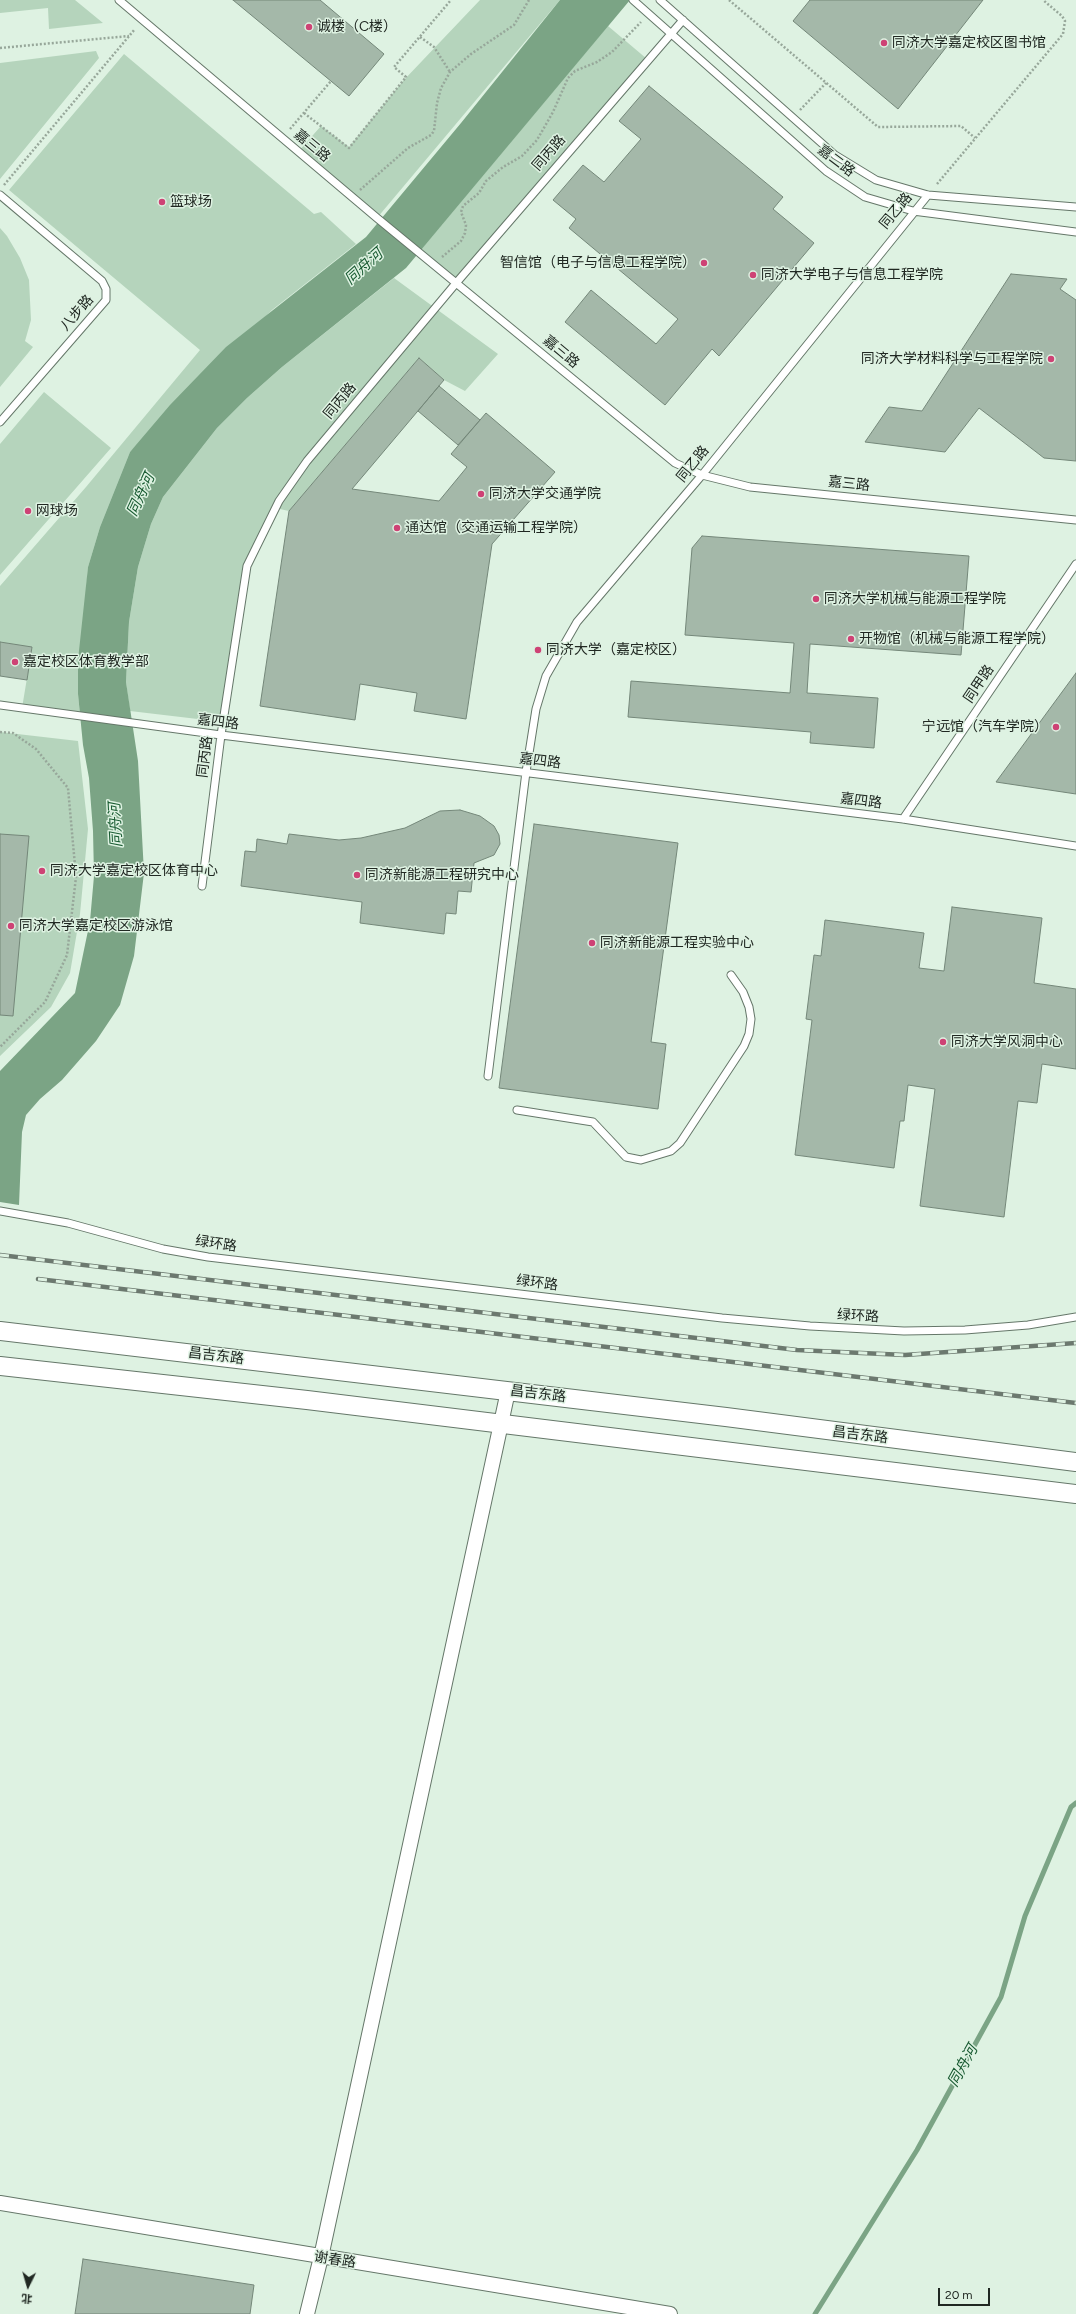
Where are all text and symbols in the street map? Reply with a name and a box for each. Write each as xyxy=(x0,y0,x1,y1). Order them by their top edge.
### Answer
place label: 诚楼（C楼） xyxy=(317,19,397,35)
marker: 诚楼（C楼） xyxy=(304,22,314,32)
place label: 同济大学嘉定校区图书馆 xyxy=(892,35,1046,51)
marker: 同济大学嘉定校区图书馆 xyxy=(879,38,889,48)
street label: 嘉三路 xyxy=(291,126,333,166)
street label: 同丙路 xyxy=(529,132,569,174)
street label: 嘉二路 xyxy=(814,142,858,180)
street label: 同乙路 xyxy=(876,190,916,232)
place label: 篮球场 xyxy=(170,194,212,210)
marker: 篮球场 xyxy=(157,197,167,207)
water label: 同舟河 xyxy=(341,245,387,289)
place label: 智信馆（电子与信息工程学院） xyxy=(500,255,696,271)
marker: 智信馆（电子与信息工程学院） xyxy=(699,258,709,268)
place label: 同济大学电子与信息工程学院 xyxy=(761,267,943,283)
marker: 同济大学电子与信息工程学院 xyxy=(748,270,758,280)
street label: 八步路 xyxy=(57,292,97,334)
street label: 嘉三路 xyxy=(540,332,582,372)
place label: 同济大学材料科学与工程学院 xyxy=(861,351,1043,367)
marker: 同济大学材料科学与工程学院 xyxy=(1046,354,1056,364)
street label: 同丙路 xyxy=(320,380,360,422)
street label: 同乙路 xyxy=(673,442,713,486)
water label: 同舟河 xyxy=(123,471,159,519)
street label: 嘉三路 xyxy=(827,473,871,495)
place label: 同济大学交通学院 xyxy=(489,486,601,502)
marker: 同济大学交通学院 xyxy=(476,489,486,499)
place label: 网球场 xyxy=(36,503,78,519)
marker: 网球场 xyxy=(23,506,33,516)
place label: 通达馆（交通运输工程学院） xyxy=(405,520,587,536)
marker: 通达馆（交通运输工程学院） xyxy=(392,523,402,533)
place label: 同济大学机械与能源工程学院 xyxy=(824,591,1006,607)
marker: 同济大学机械与能源工程学院 xyxy=(811,594,821,604)
place label: 开物馆（机械与能源工程学院） xyxy=(859,631,1055,647)
marker: 开物馆（机械与能源工程学院） xyxy=(846,634,856,644)
place label: 同济大学（嘉定校区） xyxy=(546,642,686,658)
marker: 同济大学（嘉定校区） xyxy=(533,645,543,655)
place label: 嘉定校区体育教学部 xyxy=(23,654,149,670)
marker: 嘉定校区体育教学部 xyxy=(10,657,20,667)
street label: 同甲路 xyxy=(960,662,998,706)
street label: 嘉四路 xyxy=(196,711,240,733)
place label: 宁远馆（汽车学院） xyxy=(922,719,1048,735)
marker: 宁远馆（汽车学院） xyxy=(1051,722,1061,732)
street label: 同丙路 xyxy=(194,735,216,779)
street label: 嘉四路 xyxy=(518,750,562,772)
street label: 嘉四路 xyxy=(839,790,883,812)
water label: 同舟河 xyxy=(106,802,126,848)
place label: 同济大学嘉定校区体育中心 xyxy=(50,863,218,879)
marker: 同济大学嘉定校区体育中心 xyxy=(37,866,47,876)
place label: 同济新能源工程研究中心 xyxy=(365,867,519,883)
marker: 同济新能源工程研究中心 xyxy=(352,870,362,880)
place label: 同济大学嘉定校区游泳馆 xyxy=(19,918,173,934)
marker: 同济大学嘉定校区游泳馆 xyxy=(6,921,16,931)
place label: 同济新能源工程实验中心 xyxy=(600,935,754,951)
marker: 同济新能源工程实验中心 xyxy=(587,938,597,948)
place label: 同济大学风洞中心 xyxy=(951,1034,1063,1050)
marker: 同济大学风洞中心 xyxy=(938,1037,948,1047)
street label: 绿环路 xyxy=(194,1233,238,1255)
street label: 绿环路 xyxy=(515,1272,559,1294)
street label: 绿环路 xyxy=(837,1307,879,1325)
street label: 昌吉东路 xyxy=(187,1344,245,1368)
street label: 昌吉东路 xyxy=(509,1382,567,1406)
street label: 昌吉东路 xyxy=(831,1423,889,1447)
water label: 同舟河 xyxy=(944,2042,982,2090)
street label: 谢春路 xyxy=(313,2248,357,2272)
north arrow xyxy=(8,2266,48,2306)
scale bar xyxy=(940,2280,992,2306)
text: 20 m xyxy=(945,2288,973,2302)
text: 北 xyxy=(21,2291,33,2305)

